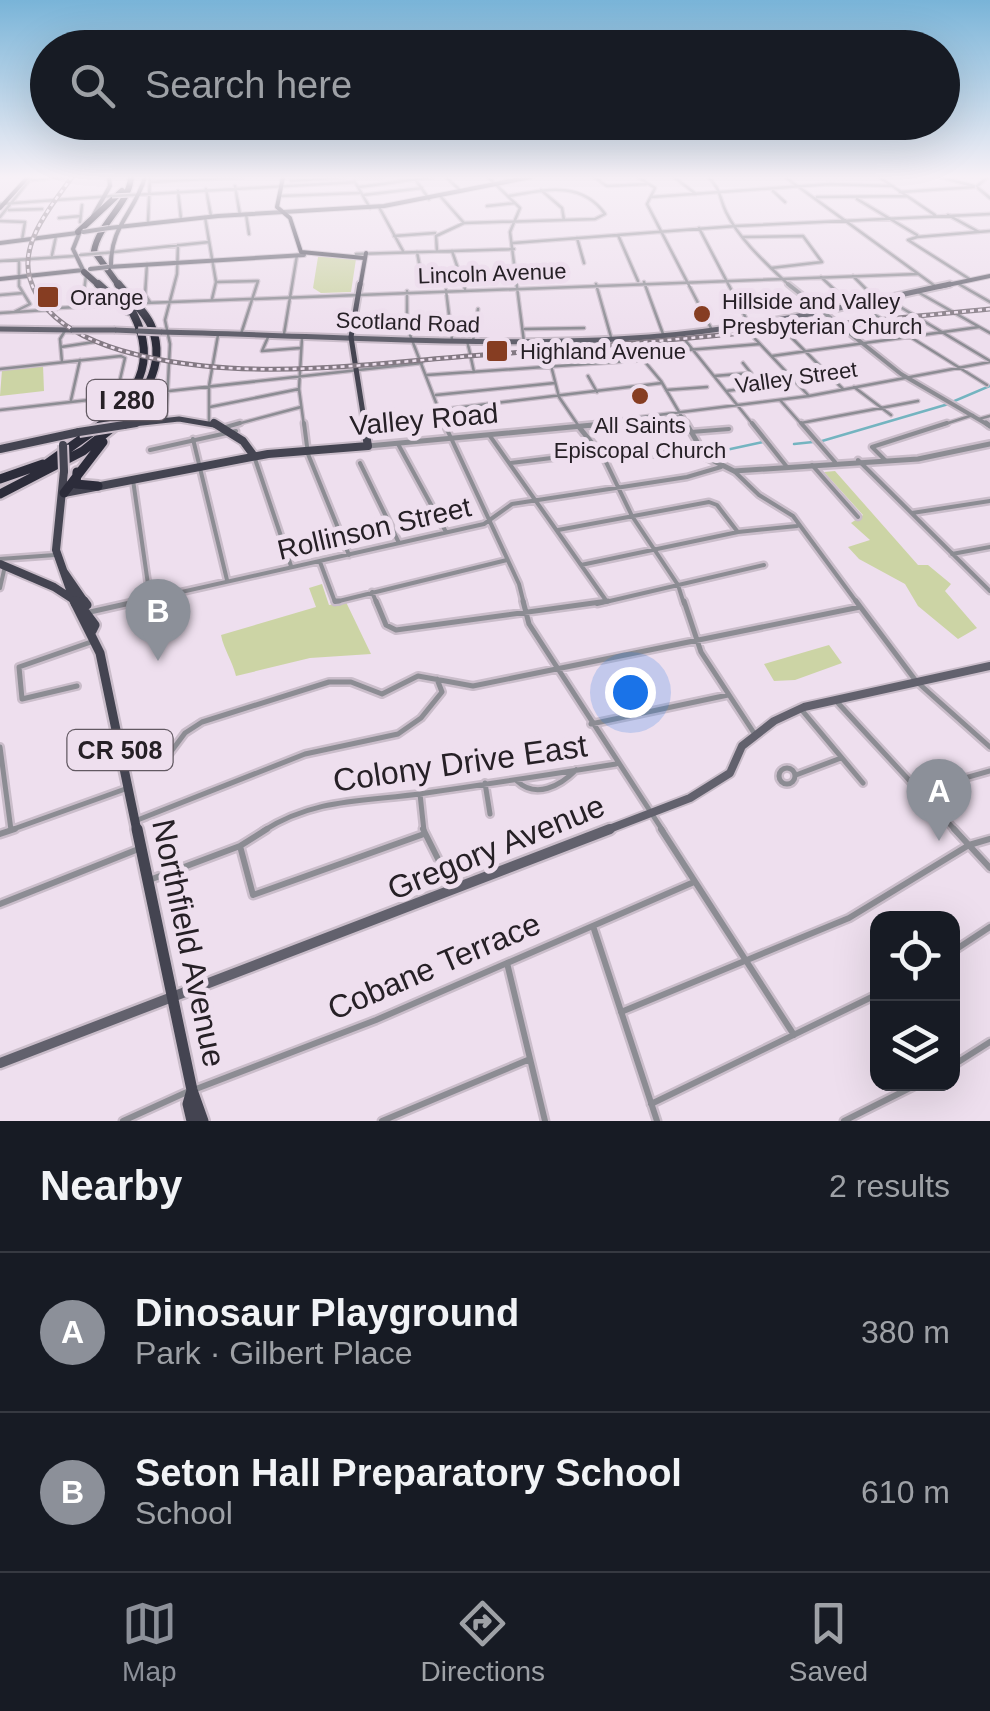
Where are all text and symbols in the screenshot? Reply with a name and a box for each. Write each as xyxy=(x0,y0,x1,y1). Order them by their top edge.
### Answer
search box xyxy=(30,30,960,140)
icon: search xyxy=(65,58,120,113)
text: Search here xyxy=(145,64,352,106)
street label: Lincoln Avenue xyxy=(417,258,567,289)
marker: Orange xyxy=(35,284,61,310)
place label: Orange xyxy=(70,285,143,310)
place label: Hillside and Valley Presbyterian Church xyxy=(722,289,923,339)
marker: Hillside and Valley Presbyterian Church xyxy=(691,303,713,325)
street label: Scotland Road xyxy=(335,307,481,338)
marker: Highland Avenue xyxy=(484,338,510,364)
place label: Highland Avenue xyxy=(520,339,686,364)
street label: Valley Street xyxy=(733,357,859,398)
road number: I 280 xyxy=(87,380,167,420)
marker: All Saints Episcopal Church xyxy=(629,385,651,407)
street label: Valley Road xyxy=(349,398,500,441)
place label: All Saints Episcopal Church xyxy=(554,413,726,463)
street label: Rollinson Street xyxy=(274,491,474,566)
pin: B xyxy=(126,578,190,661)
your location xyxy=(605,667,656,718)
street label: Colony Drive East xyxy=(331,727,589,799)
road number: CR 508 xyxy=(68,730,172,770)
pin: A xyxy=(906,758,972,841)
street label: Gregory Avenue xyxy=(382,787,610,907)
street label: Northfield Avenue xyxy=(145,816,233,1070)
street label: Cobane Terrace xyxy=(322,905,546,1027)
map controls xyxy=(870,911,960,1091)
button: locate xyxy=(870,911,960,1001)
button: layers xyxy=(870,1001,960,1091)
text: Nearby xyxy=(40,1162,182,1209)
text: 2 results xyxy=(829,1168,950,1204)
text: Dinosaur Playground xyxy=(135,1292,519,1334)
text: A xyxy=(61,1314,84,1350)
text: 380 m xyxy=(861,1314,950,1350)
text: Park · Gilbert Place xyxy=(135,1335,412,1371)
text: Seton Hall Preparatory School xyxy=(135,1452,682,1494)
text: B xyxy=(61,1474,84,1510)
text: 610 m xyxy=(861,1474,950,1510)
text: School xyxy=(135,1495,233,1531)
tab: Map xyxy=(122,1596,177,1688)
tab: Directions xyxy=(421,1596,545,1688)
tab: Saved xyxy=(789,1596,868,1688)

